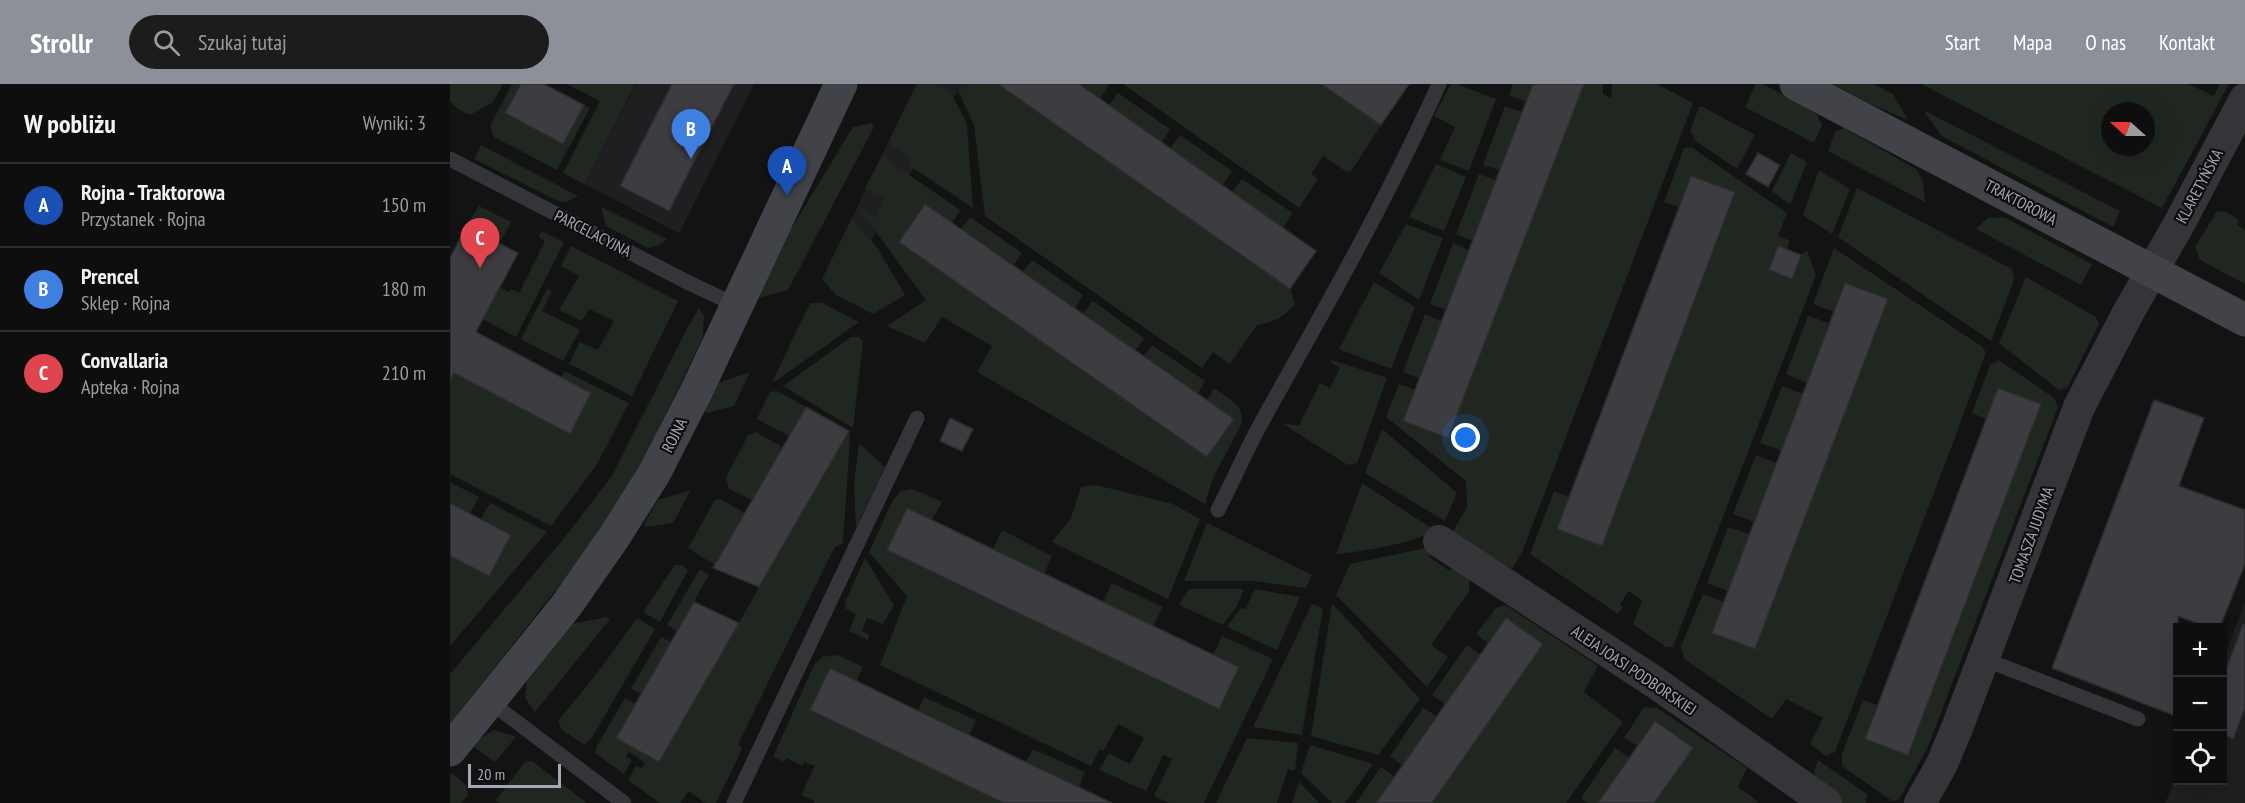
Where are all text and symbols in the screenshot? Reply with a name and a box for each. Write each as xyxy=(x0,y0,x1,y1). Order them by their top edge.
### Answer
search box xyxy=(129,15,549,69)
text: Strollr xyxy=(30,24,93,61)
icon: search xyxy=(150,26,183,59)
text: Szukaj tutaj xyxy=(198,28,287,56)
text: Start xyxy=(1945,29,1980,56)
text: Mapa xyxy=(2013,29,2052,56)
text: O nas xyxy=(2085,29,2126,56)
text: Kontakt xyxy=(2159,29,2215,56)
north arrow xyxy=(2101,102,2155,156)
text: W pobliżu xyxy=(24,107,116,140)
text: Wyniki: 3 xyxy=(363,110,426,136)
pin: B xyxy=(672,110,710,159)
street label: KLARETYŃSKA xyxy=(2171,145,2227,227)
pin: A xyxy=(768,147,806,196)
street label: TRAKTOROWA xyxy=(1982,175,2061,229)
text: Rojna - Traktorowa xyxy=(81,178,225,206)
text: A xyxy=(38,192,49,218)
text: 150 m xyxy=(382,192,426,218)
street label: PARCELACYJNA xyxy=(551,205,635,261)
text: Przystanek · Rojna xyxy=(81,206,205,232)
pin: C xyxy=(460,218,500,268)
text: Prencel xyxy=(81,262,139,290)
text: B xyxy=(39,276,48,302)
text: 180 m xyxy=(382,276,426,302)
text: Sklep · Rojna xyxy=(81,290,170,316)
text: Convallaria xyxy=(81,346,168,374)
text: C xyxy=(39,360,48,386)
text: 210 m xyxy=(382,360,426,386)
text: Apteka · Rojna xyxy=(81,374,180,400)
street label: ROJNA xyxy=(657,414,691,456)
your location xyxy=(1451,423,1480,452)
street label: TOMASZA JUDYMA xyxy=(2004,483,2058,586)
street label: ALEJA JOASI PODBORSKIEJ xyxy=(1568,621,1700,719)
map controls xyxy=(2173,623,2227,785)
button: + xyxy=(2173,623,2227,677)
button: − xyxy=(2173,677,2227,731)
button: locate xyxy=(2173,731,2227,785)
scale bar xyxy=(468,761,561,788)
text: 20 m xyxy=(477,764,505,784)

